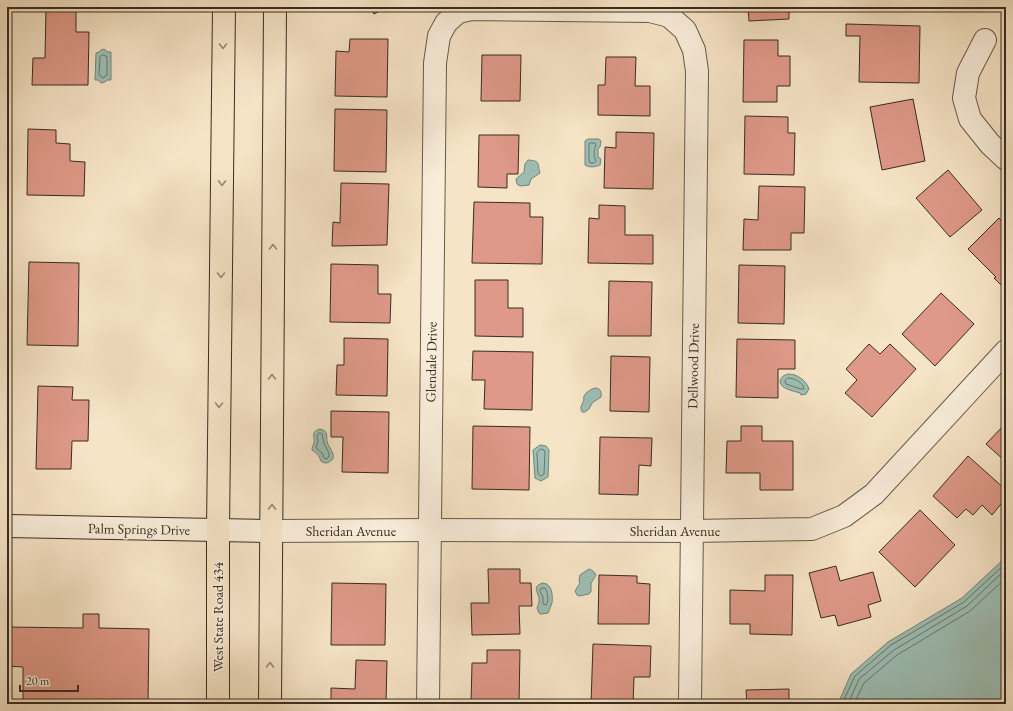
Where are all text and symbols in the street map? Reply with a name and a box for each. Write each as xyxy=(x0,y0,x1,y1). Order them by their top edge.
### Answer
one-way arrow xyxy=(219,43,228,49)
one-way arrow xyxy=(218,180,226,186)
one-way arrow xyxy=(269,244,277,250)
one-way arrow xyxy=(217,272,225,278)
street label: Glendale Drive xyxy=(421,321,441,402)
street label: Dellwood Drive xyxy=(683,322,703,409)
one-way arrow xyxy=(268,374,277,380)
one-way arrow xyxy=(215,402,223,408)
one-way arrow xyxy=(268,504,276,510)
street label: Palm Springs Drive xyxy=(88,519,191,539)
street label: Sheridan Avenue xyxy=(306,522,397,540)
street label: Sheridan Avenue xyxy=(630,522,721,540)
street label: West State Road 434 xyxy=(209,562,227,672)
one-way arrow xyxy=(266,662,274,668)
scale bar xyxy=(20,667,78,693)
text: 20 m xyxy=(26,673,50,689)

